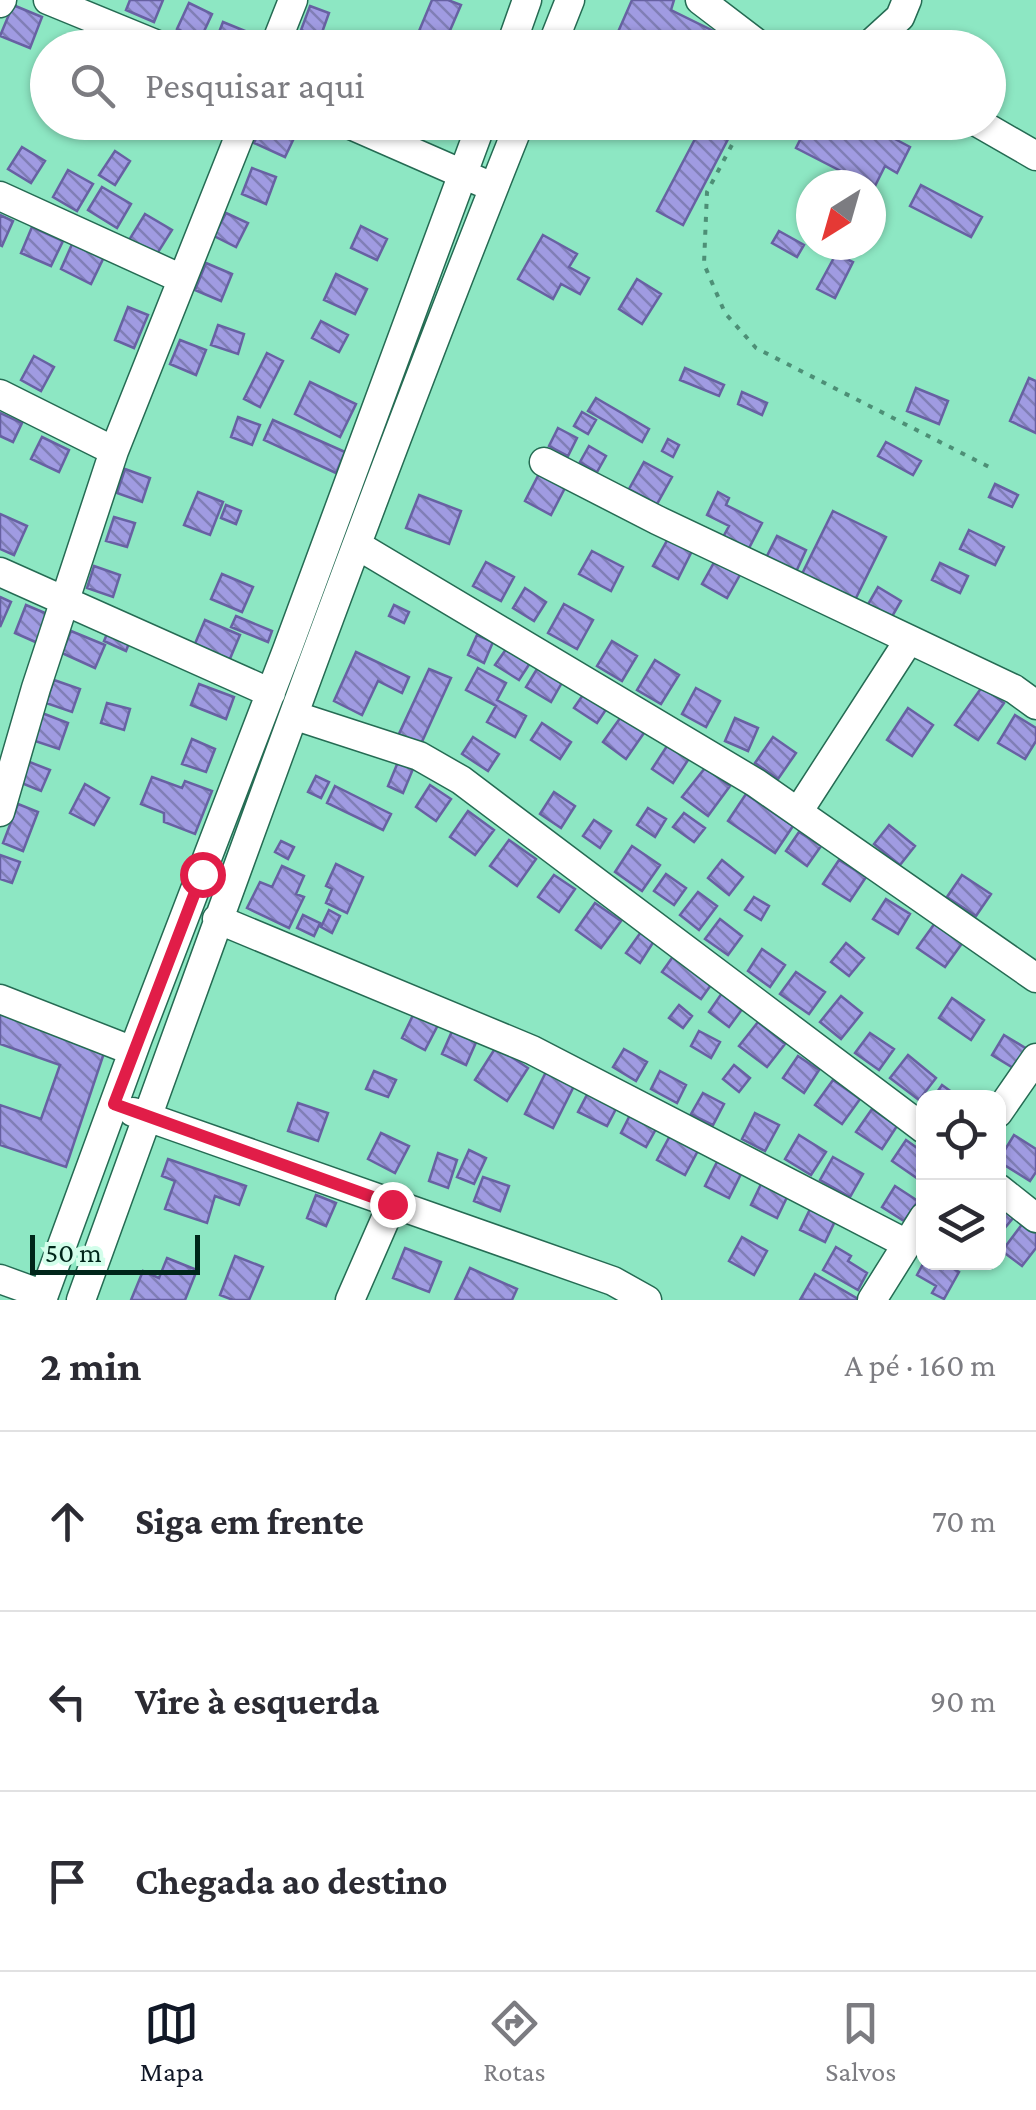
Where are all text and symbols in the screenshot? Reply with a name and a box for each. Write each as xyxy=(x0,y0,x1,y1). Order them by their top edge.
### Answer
search box xyxy=(30,30,1006,140)
icon: search xyxy=(65,58,120,113)
text: Pesquisar aqui xyxy=(145,64,365,106)
north arrow xyxy=(796,170,886,260)
route start xyxy=(180,852,226,898)
map controls xyxy=(916,1090,1006,1270)
button: locate xyxy=(916,1090,1006,1180)
button: layers xyxy=(916,1180,1006,1270)
route end xyxy=(370,1182,416,1228)
scale bar xyxy=(30,1230,200,1274)
text: 50 m xyxy=(45,1237,102,1268)
text: 2 min xyxy=(40,1342,141,1389)
text: A pé · 160 m xyxy=(845,1347,996,1383)
icon: ahead xyxy=(40,1494,95,1549)
text: Siga em frente xyxy=(135,1500,364,1542)
text: 70 m xyxy=(932,1503,996,1539)
icon: left xyxy=(40,1674,95,1729)
text: Vire à esquerda xyxy=(135,1680,379,1722)
text: 90 m xyxy=(930,1683,996,1719)
icon: arrive xyxy=(40,1854,95,1909)
text: Chegada ao destino xyxy=(135,1860,448,1902)
tab: Mapa xyxy=(140,1996,204,2087)
tab: Rotas xyxy=(483,1996,546,2087)
tab: Salvos xyxy=(825,1996,896,2087)

